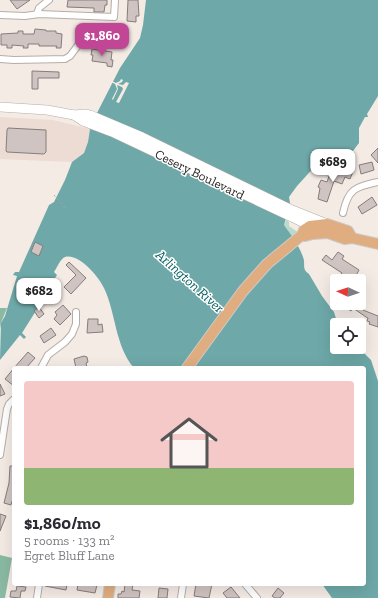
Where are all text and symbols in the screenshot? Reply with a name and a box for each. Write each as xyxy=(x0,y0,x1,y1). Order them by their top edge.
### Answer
pin: $1,860 xyxy=(69,23,135,57)
text: $1,860 xyxy=(84,28,120,43)
street label: Cesery Boulevard xyxy=(153,146,247,203)
pin: $689 xyxy=(309,149,357,183)
text: $689 xyxy=(319,154,347,169)
water label: Arlington River xyxy=(151,246,227,317)
north arrow xyxy=(330,274,366,310)
map controls xyxy=(330,274,366,354)
pin: $682 xyxy=(15,278,63,312)
text: $682 xyxy=(25,283,53,298)
button: locate xyxy=(330,318,366,354)
icon: home xyxy=(153,407,225,479)
text: $1,860/mo xyxy=(24,513,101,533)
text: 5 rooms · 133 m² xyxy=(24,533,114,548)
text: Egret Bluff Lane xyxy=(24,548,115,563)

